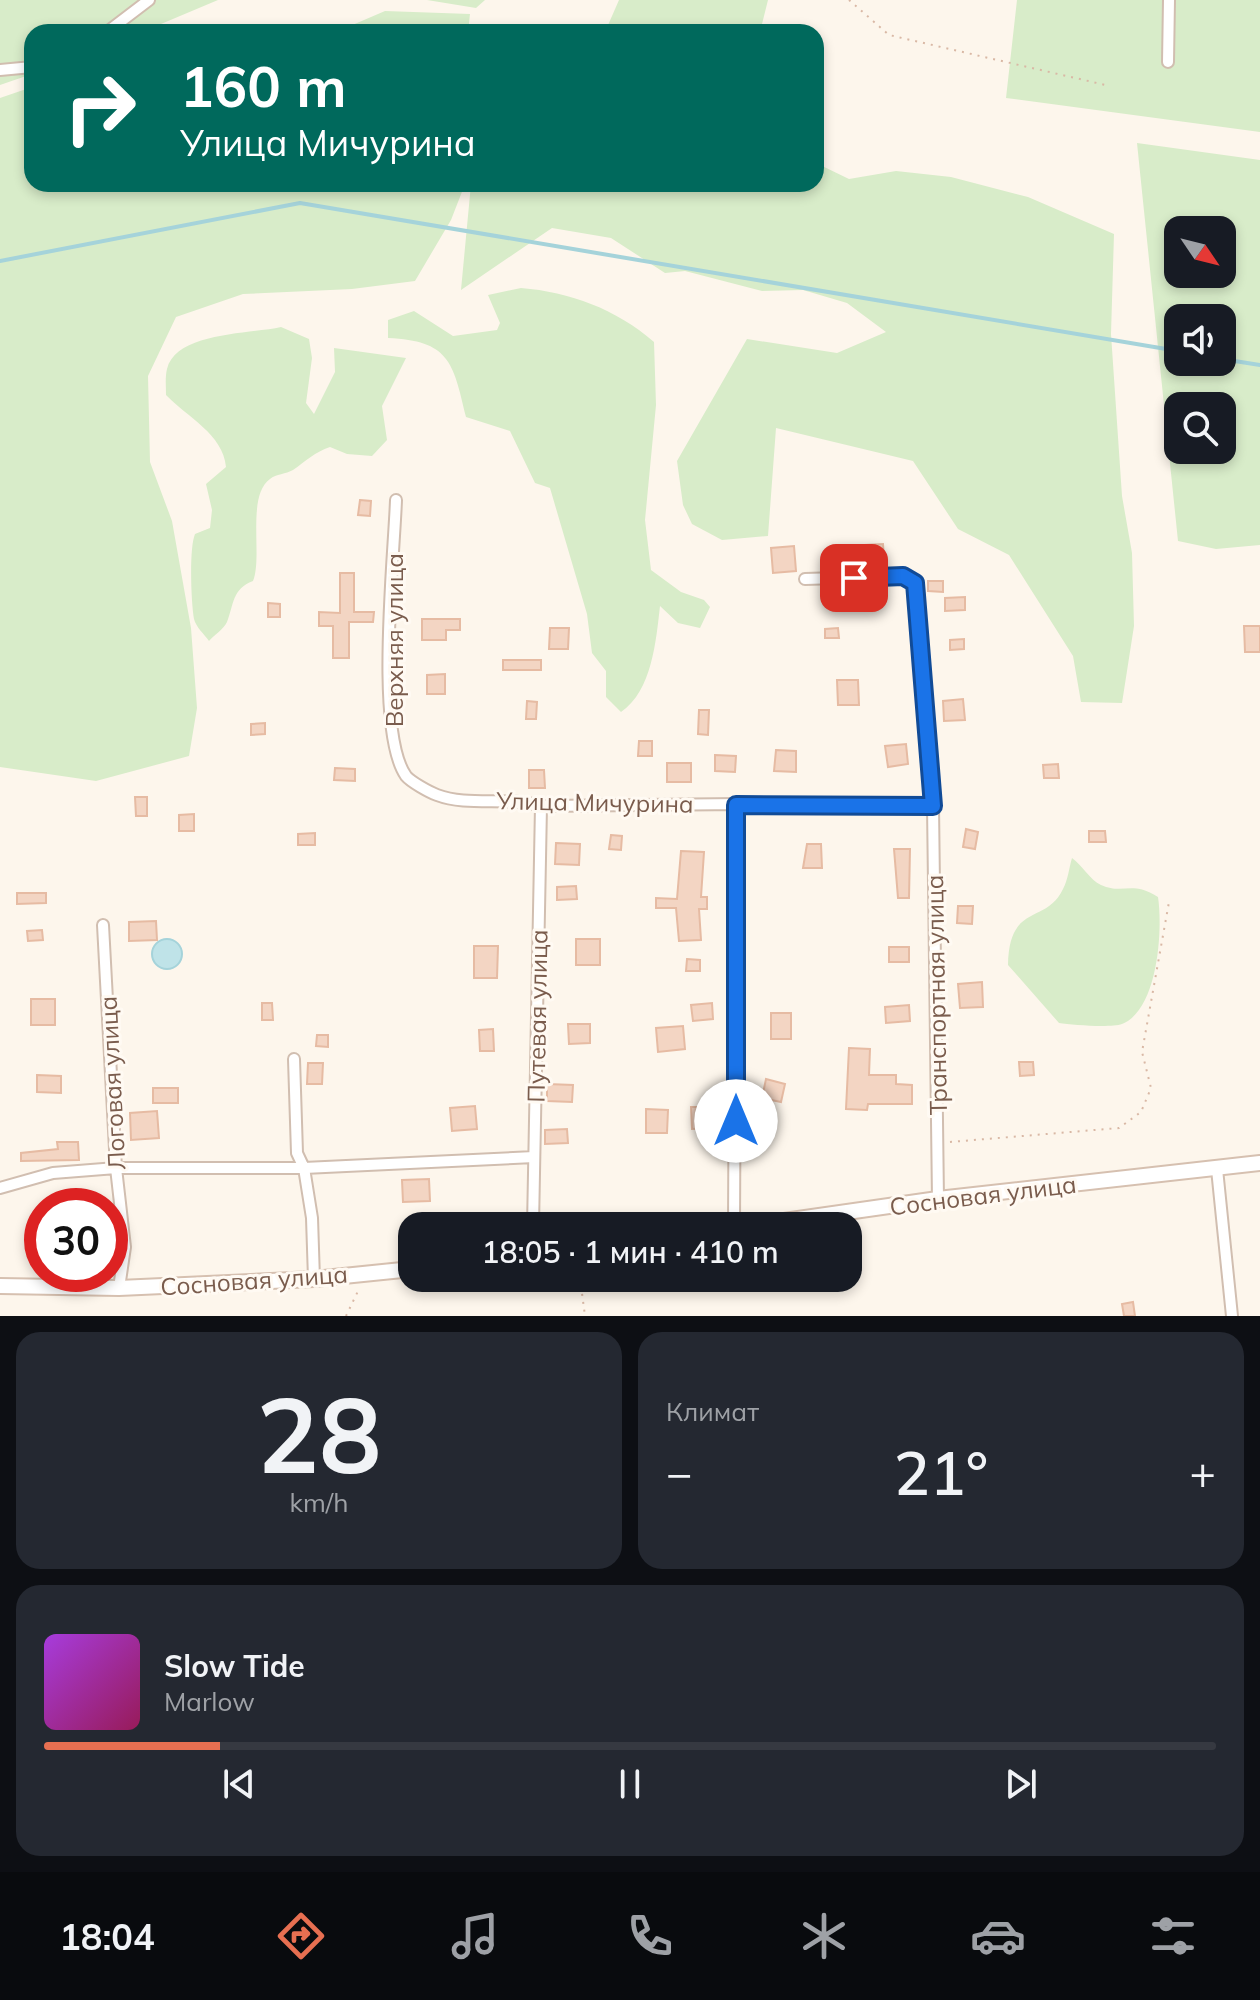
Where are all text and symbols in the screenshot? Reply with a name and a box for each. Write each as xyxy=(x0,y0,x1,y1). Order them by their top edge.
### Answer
text: 160 m xyxy=(180,51,347,121)
icon: right xyxy=(48,56,152,160)
text: Улица Мичурина xyxy=(180,120,476,165)
north arrow xyxy=(1164,216,1236,288)
map controls xyxy=(1164,216,1236,464)
button: sound xyxy=(1164,304,1236,376)
button: search xyxy=(1164,392,1236,464)
pin xyxy=(820,544,888,612)
street label: Верхняя улица xyxy=(379,553,409,727)
icon: arrive xyxy=(832,556,876,600)
street label: Улица Мичурина xyxy=(495,785,694,819)
street label: Транспортная улица xyxy=(919,874,953,1116)
street label: Путевая улица xyxy=(520,929,554,1103)
street label: Логовая улица xyxy=(92,995,132,1171)
position arrow xyxy=(694,1079,778,1163)
street label: Сосновая улица xyxy=(888,1169,1078,1221)
speed limit sign: 30 xyxy=(24,1188,128,1292)
text: 18:05 · 1 мин · 410 m xyxy=(481,1233,779,1271)
street label: Сосновая улица xyxy=(159,1258,349,1302)
text: 28 xyxy=(257,1368,381,1499)
text: Климат xyxy=(666,1395,759,1428)
text: 21° xyxy=(894,1435,988,1510)
text: − xyxy=(666,1445,692,1500)
text: + xyxy=(1190,1445,1216,1500)
text: km/h xyxy=(290,1486,348,1519)
text: Slow Tide xyxy=(164,1647,305,1685)
text: Marlow xyxy=(164,1685,255,1718)
icon: previous xyxy=(217,1762,261,1806)
icon: pause xyxy=(608,1762,652,1806)
icon: next xyxy=(999,1762,1043,1806)
icon: directions xyxy=(273,1908,329,1964)
icon: music xyxy=(447,1908,503,1964)
icon: phone xyxy=(622,1908,678,1964)
icon: climate xyxy=(796,1908,852,1964)
icon: car xyxy=(970,1908,1026,1964)
icon: filters xyxy=(1145,1908,1201,1964)
text: 18:04 xyxy=(59,1914,155,1959)

